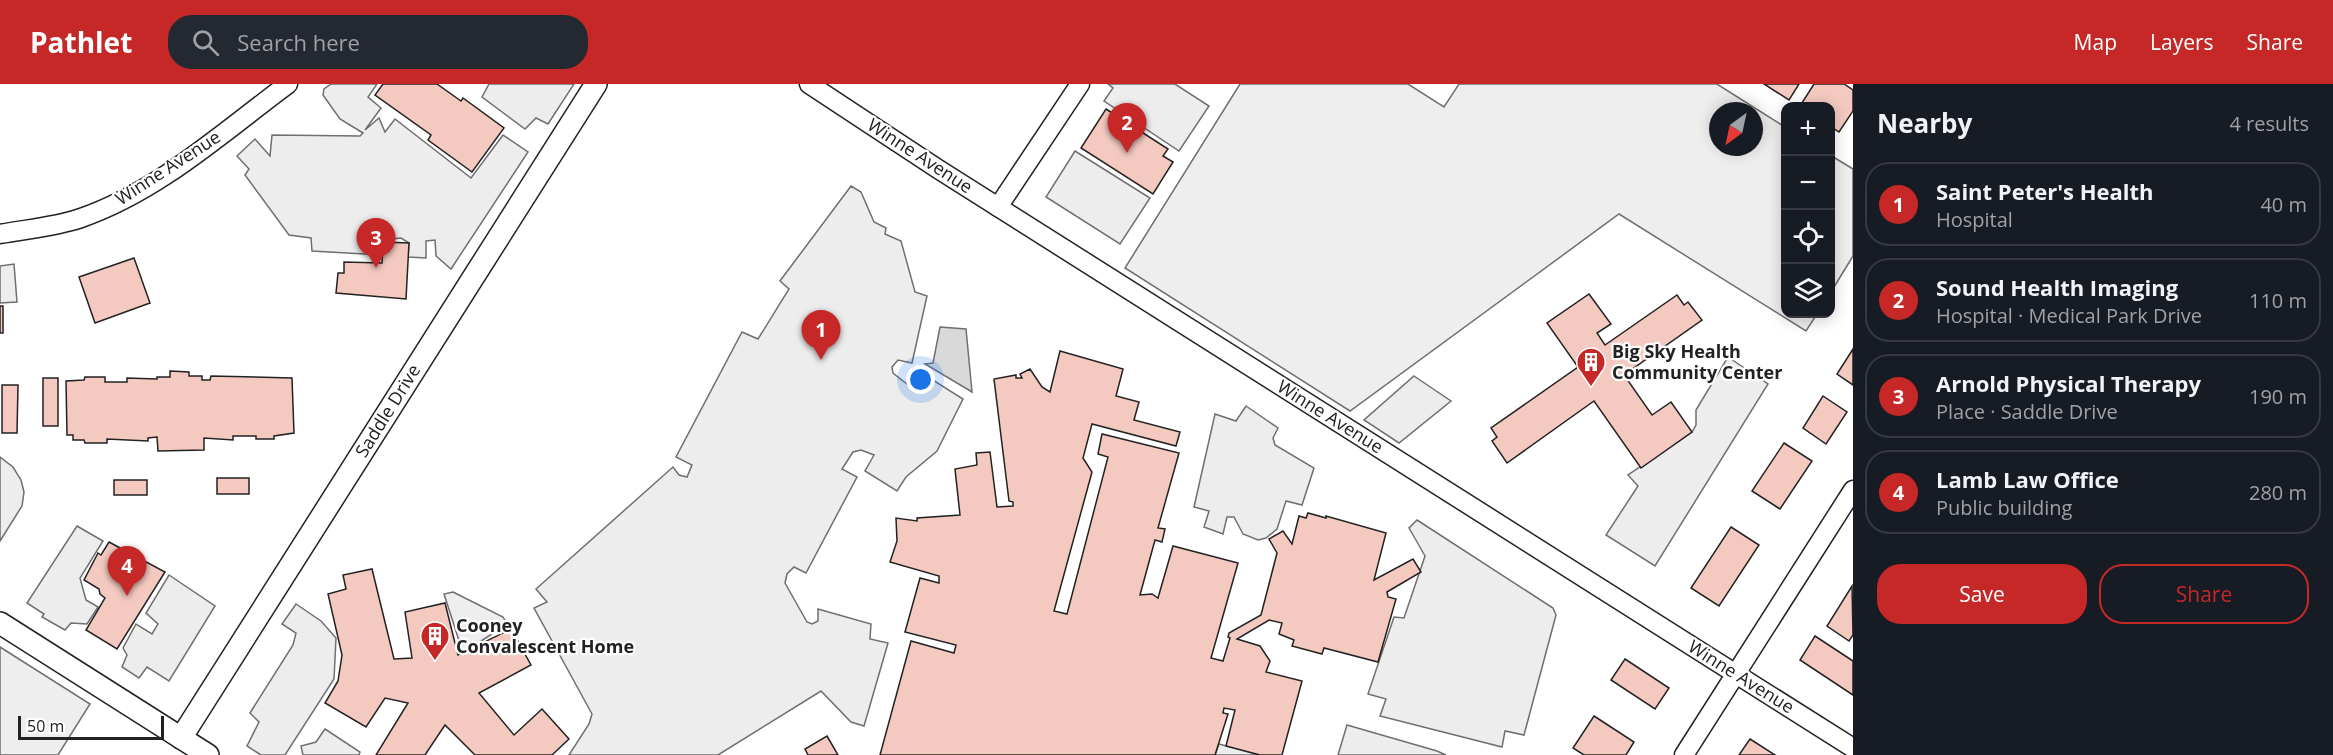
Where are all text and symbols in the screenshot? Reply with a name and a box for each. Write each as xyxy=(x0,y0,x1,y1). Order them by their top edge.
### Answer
search box xyxy=(168,15,588,69)
text: Pathlet xyxy=(30,23,132,61)
icon: search xyxy=(189,26,222,59)
text: Search here xyxy=(237,27,360,57)
text: Map xyxy=(2074,28,2117,56)
text: Layers xyxy=(2150,28,2214,56)
text: Share xyxy=(2247,28,2303,56)
north arrow xyxy=(1709,102,1763,156)
map controls xyxy=(1781,102,1835,318)
button: + xyxy=(1781,102,1835,156)
pin: 2 xyxy=(1108,104,1146,153)
text: Nearby xyxy=(1877,105,1972,141)
text: 4 results xyxy=(2229,110,2309,137)
street label: Winne Avenue xyxy=(863,112,978,198)
street label: Winne Avenue xyxy=(110,124,225,210)
button: − xyxy=(1781,156,1835,210)
text: Saint Peter's Health xyxy=(1936,176,2154,206)
text: 1 xyxy=(1893,191,1904,218)
text: 40 m xyxy=(2260,191,2307,218)
text: Hospital xyxy=(1936,206,2013,233)
button: locate xyxy=(1781,210,1835,264)
pin: 3 xyxy=(356,218,395,268)
button: layers xyxy=(1781,264,1835,318)
text: Sound Health Imaging xyxy=(1936,272,2178,302)
text: 2 xyxy=(1893,287,1904,314)
text: 110 m xyxy=(2249,287,2307,314)
text: Hospital · Medical Park Drive xyxy=(1936,302,2202,329)
pin: 1 xyxy=(802,310,840,360)
place label: Big Sky Health Community Center xyxy=(1612,339,1782,384)
building icon: Big Sky Health Community Center xyxy=(1575,346,1607,388)
street label: Saddle Drive xyxy=(349,359,425,461)
your location xyxy=(906,365,935,394)
text: Arnold Physical Therapy xyxy=(1936,368,2201,398)
street label: Winne Avenue xyxy=(1273,374,1388,458)
text: 3 xyxy=(1893,383,1904,410)
text: 190 m xyxy=(2249,383,2307,410)
text: Place · Saddle Drive xyxy=(1936,398,2118,425)
text: Lamb Law Office xyxy=(1936,464,2119,494)
text: 4 xyxy=(1893,479,1904,506)
text: 280 m xyxy=(2249,479,2307,506)
text: Public building xyxy=(1936,494,2072,521)
pin: 4 xyxy=(108,546,146,596)
button: Save xyxy=(1877,564,2087,624)
button: Share xyxy=(2099,564,2309,624)
place label: Cooney Convalescent Home xyxy=(456,613,634,658)
building icon: Cooney Convalescent Home xyxy=(419,620,451,662)
street label: Winne Avenue xyxy=(1684,634,1799,718)
scale bar xyxy=(18,713,164,740)
text: 50 m xyxy=(27,715,64,737)

